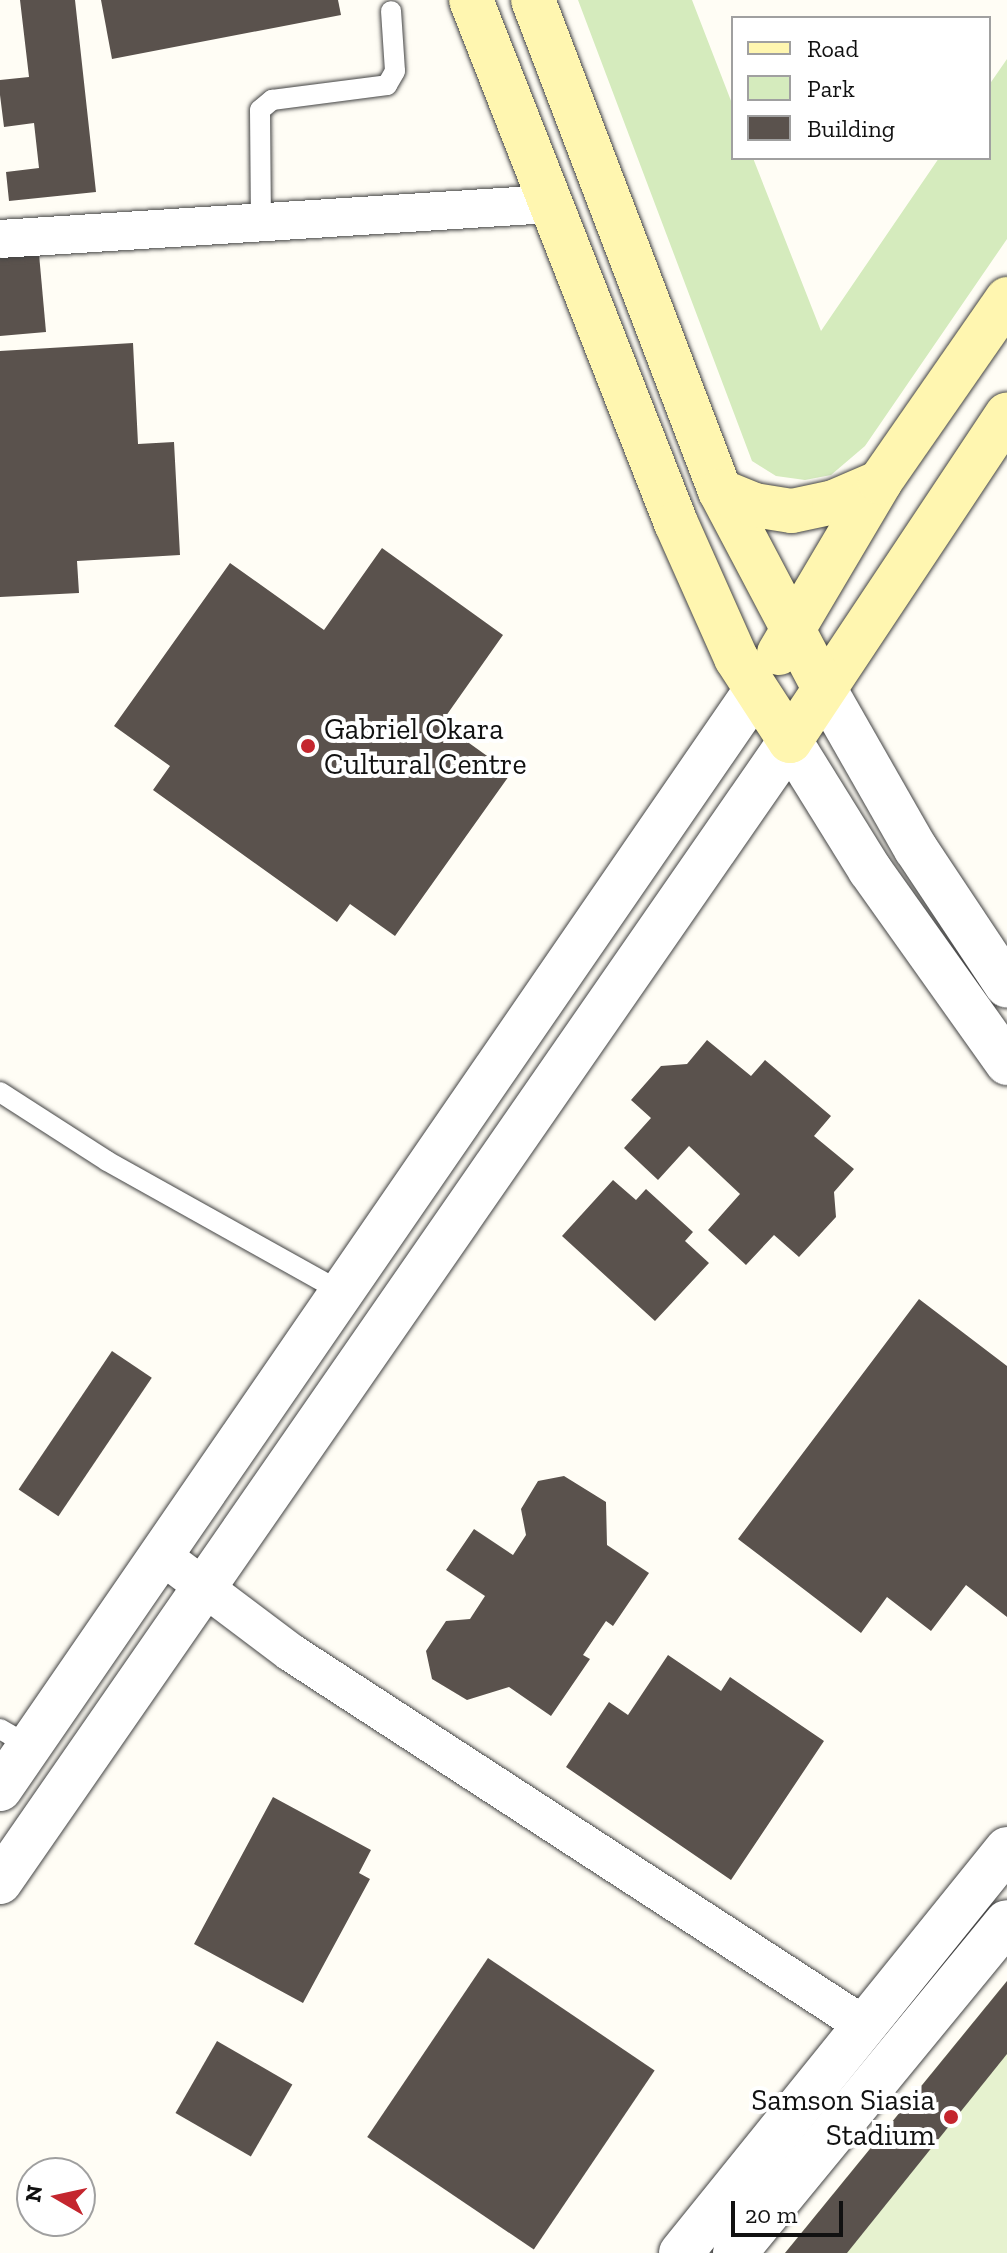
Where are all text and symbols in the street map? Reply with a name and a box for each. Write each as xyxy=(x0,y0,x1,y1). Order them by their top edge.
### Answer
legend xyxy=(731,16,991,160)
text: Road xyxy=(807,34,859,63)
text: Park xyxy=(807,74,855,103)
text: Building xyxy=(807,114,895,143)
place label: Gabriel Okara Cultural Centre xyxy=(324,711,527,782)
marker: Gabriel Okara Cultural Centre xyxy=(299,737,317,755)
place label: Samson Siasia Stadium xyxy=(751,2082,935,2152)
marker: Samson Siasia Stadium xyxy=(942,2108,960,2126)
north arrow xyxy=(16,2157,96,2237)
text: N xyxy=(19,2183,48,2204)
scale bar xyxy=(735,2185,847,2235)
text: 20 m xyxy=(745,2200,797,2229)

